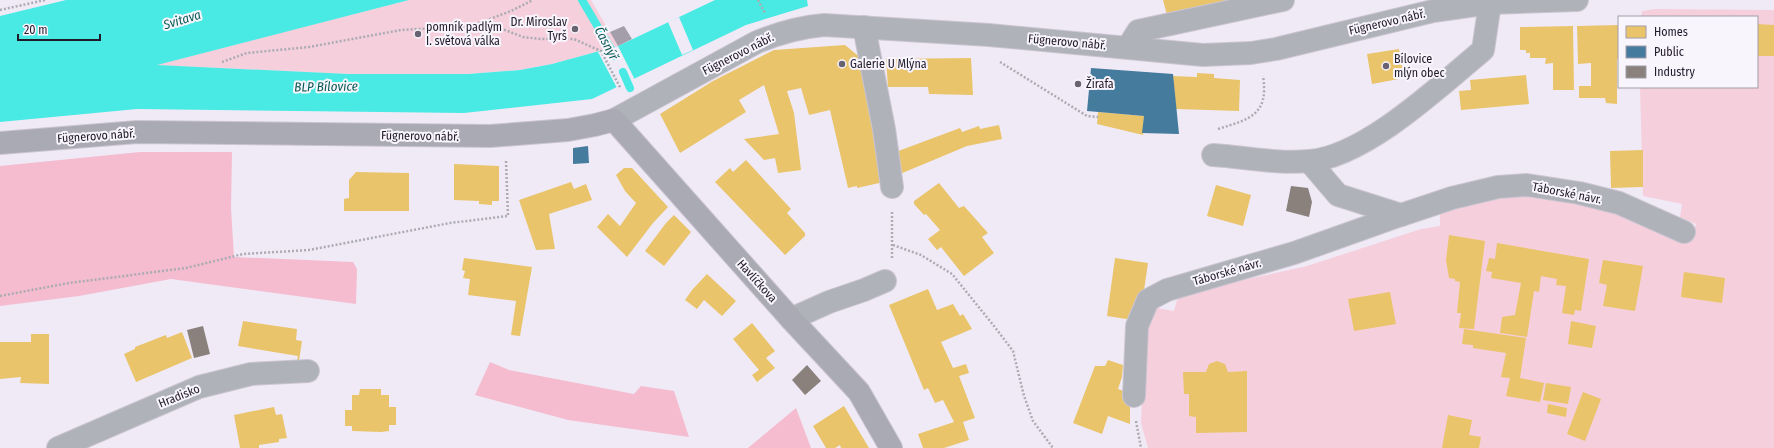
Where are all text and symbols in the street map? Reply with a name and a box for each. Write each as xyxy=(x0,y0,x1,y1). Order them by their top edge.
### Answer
street label: Fügnerovo nábř. xyxy=(1347,6,1427,38)
water label: Svitava xyxy=(161,7,203,33)
place label: Dr. Miroslav Tyrš xyxy=(510,15,568,43)
scale bar xyxy=(18,16,100,42)
legend xyxy=(1618,16,1758,88)
place label: pomník padlým I. světová válka xyxy=(426,20,502,48)
text: 20 m xyxy=(24,23,48,37)
marker: Dr. Miroslav Tyrš xyxy=(570,24,580,34)
water label: Časnýř xyxy=(592,24,622,64)
text: Homes xyxy=(1654,25,1688,39)
marker: pomník padlým I. světová válka xyxy=(413,29,423,39)
street label: Fügnerovo nábř. xyxy=(700,30,776,78)
street label: Fügnerovo nábř. xyxy=(1028,32,1107,52)
text: Public xyxy=(1654,45,1684,59)
place label: Bílovice mlýn obec xyxy=(1394,52,1445,80)
place label: Galerie U Mlýna xyxy=(850,57,927,71)
marker: Galerie U Mlýna xyxy=(837,59,847,69)
marker: Bílovice mlýn obec xyxy=(1381,61,1391,71)
text: Industry xyxy=(1654,65,1695,79)
place label: Žirafa xyxy=(1086,76,1114,91)
water label: BLP Bílovice xyxy=(294,78,358,95)
marker: Žirafa xyxy=(1073,79,1083,89)
street label: Fügnerovo nábř. xyxy=(57,126,136,146)
street label: Fügnerovo nábř. xyxy=(381,128,460,144)
street label: Táborské návr. xyxy=(1531,179,1603,207)
street label: Táborské návr. xyxy=(1191,255,1263,288)
street label: Havlíčkova xyxy=(734,257,780,305)
street label: Hradisko xyxy=(156,381,202,411)

